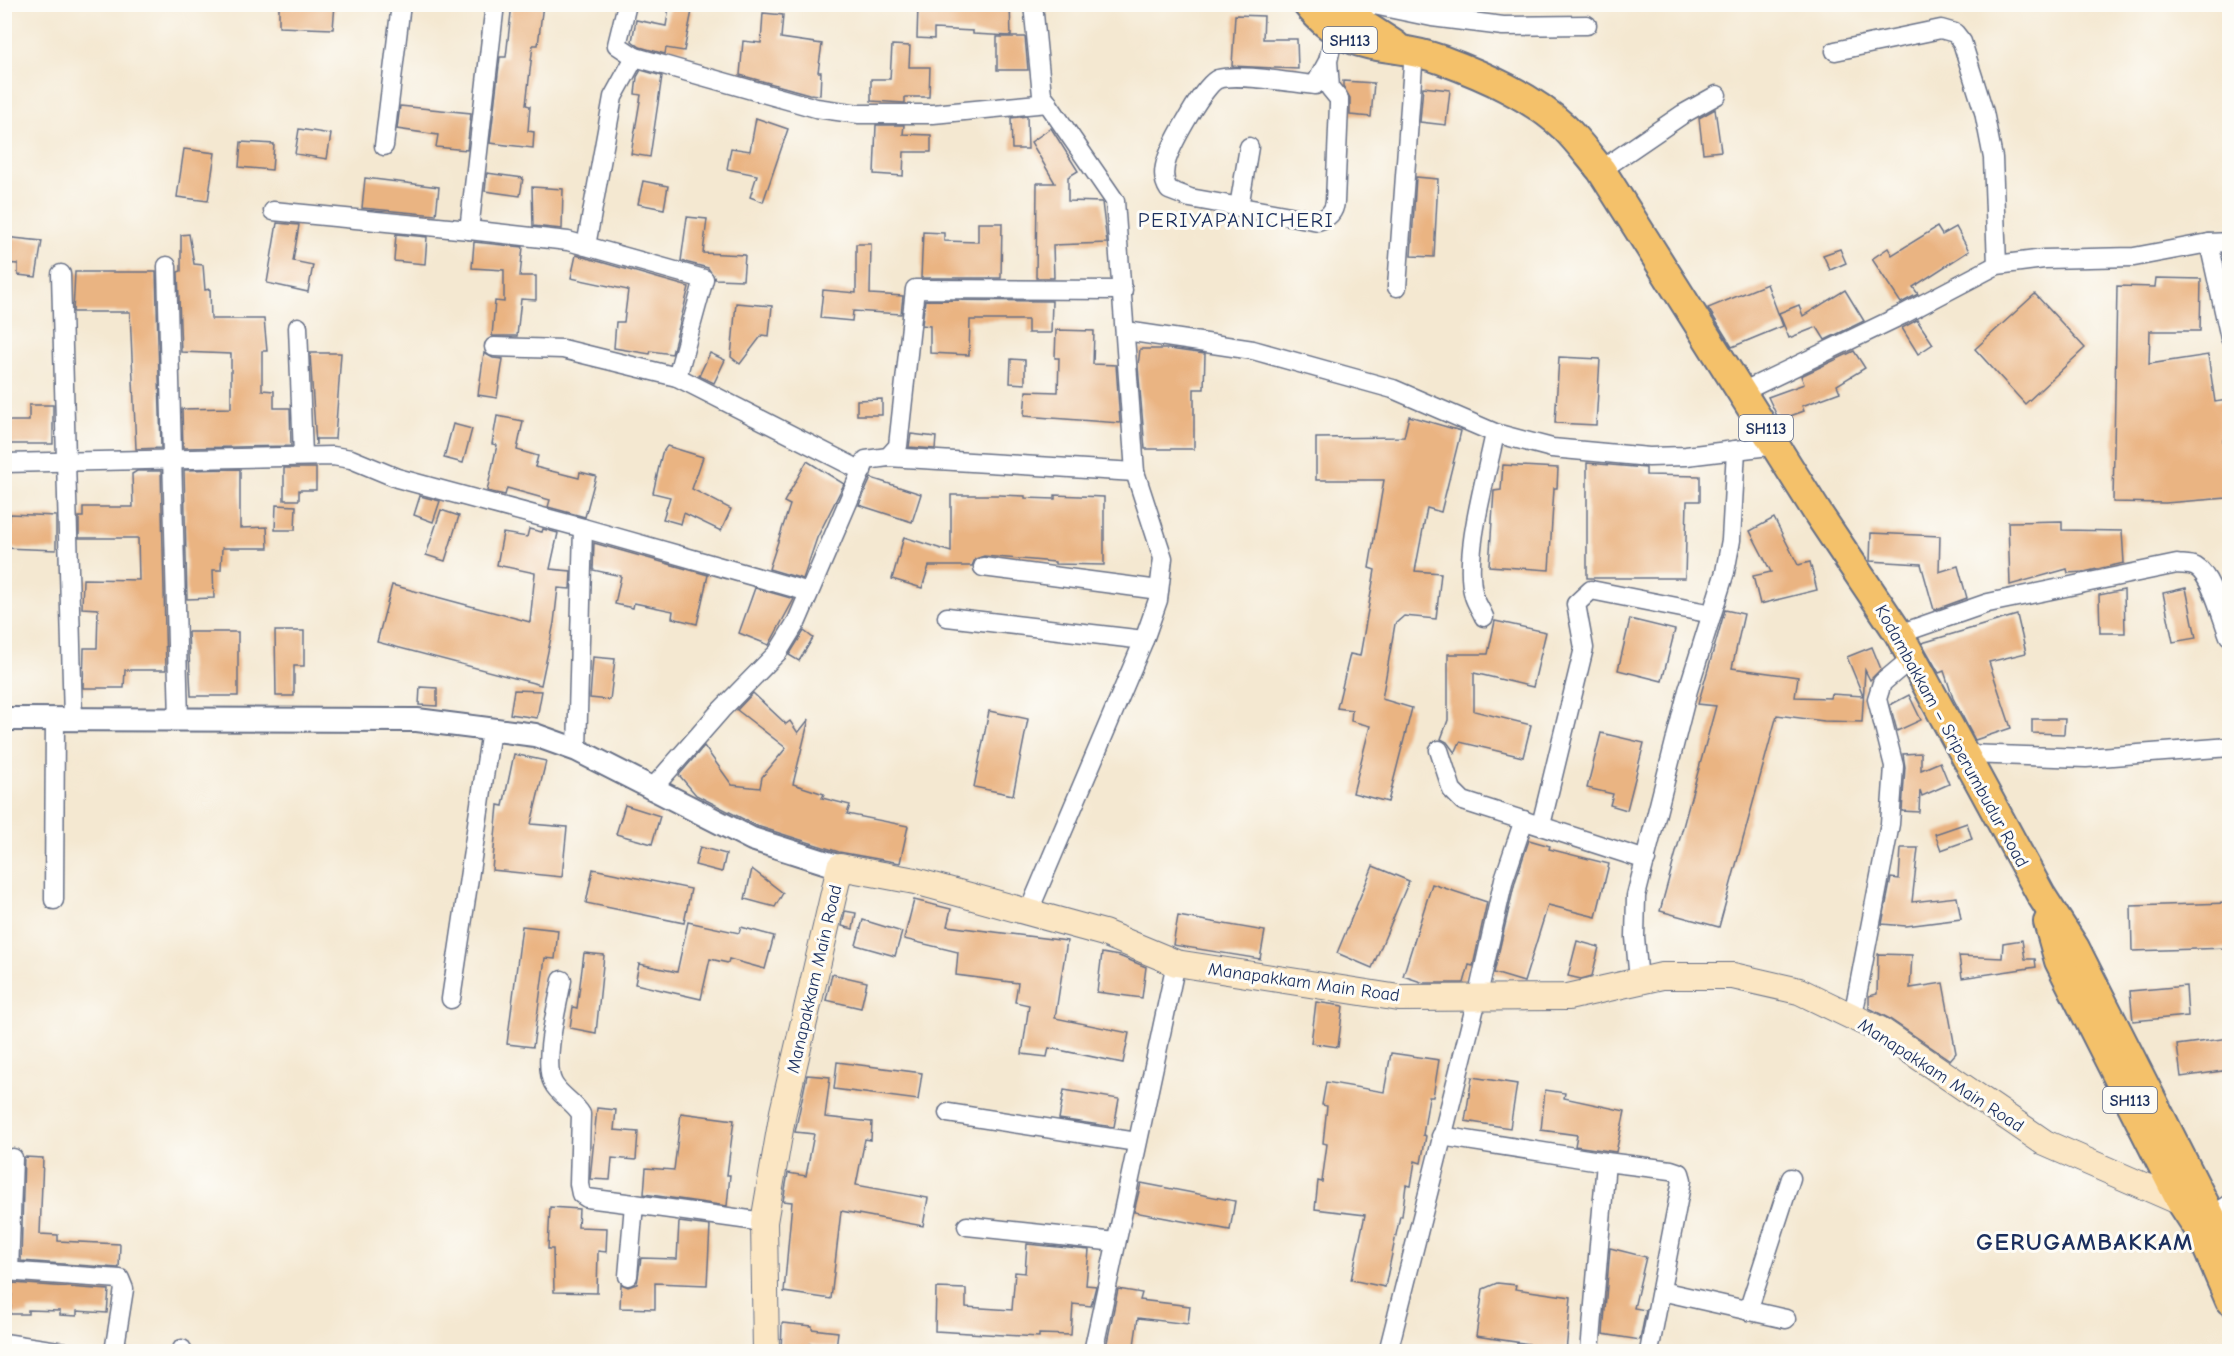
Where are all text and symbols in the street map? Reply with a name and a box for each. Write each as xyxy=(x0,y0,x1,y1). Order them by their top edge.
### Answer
road number: SH113 xyxy=(1323,27,1377,53)
district label: PERIYAPANICHERI xyxy=(1138,208,1334,232)
road number: SH113 xyxy=(1739,415,1793,441)
street label: Kodambakkam – Sriperumbudur Road xyxy=(1870,601,2033,871)
street label: Manapakkam Main Road xyxy=(783,883,846,1075)
street label: Manapakkam Main Road xyxy=(1207,959,1401,1006)
street label: Manapakkam Main Road xyxy=(1854,1014,2027,1137)
road number: SH113 xyxy=(2103,1087,2157,1113)
district label: GERUGAMBAKKAM xyxy=(1976,1228,2194,1256)

